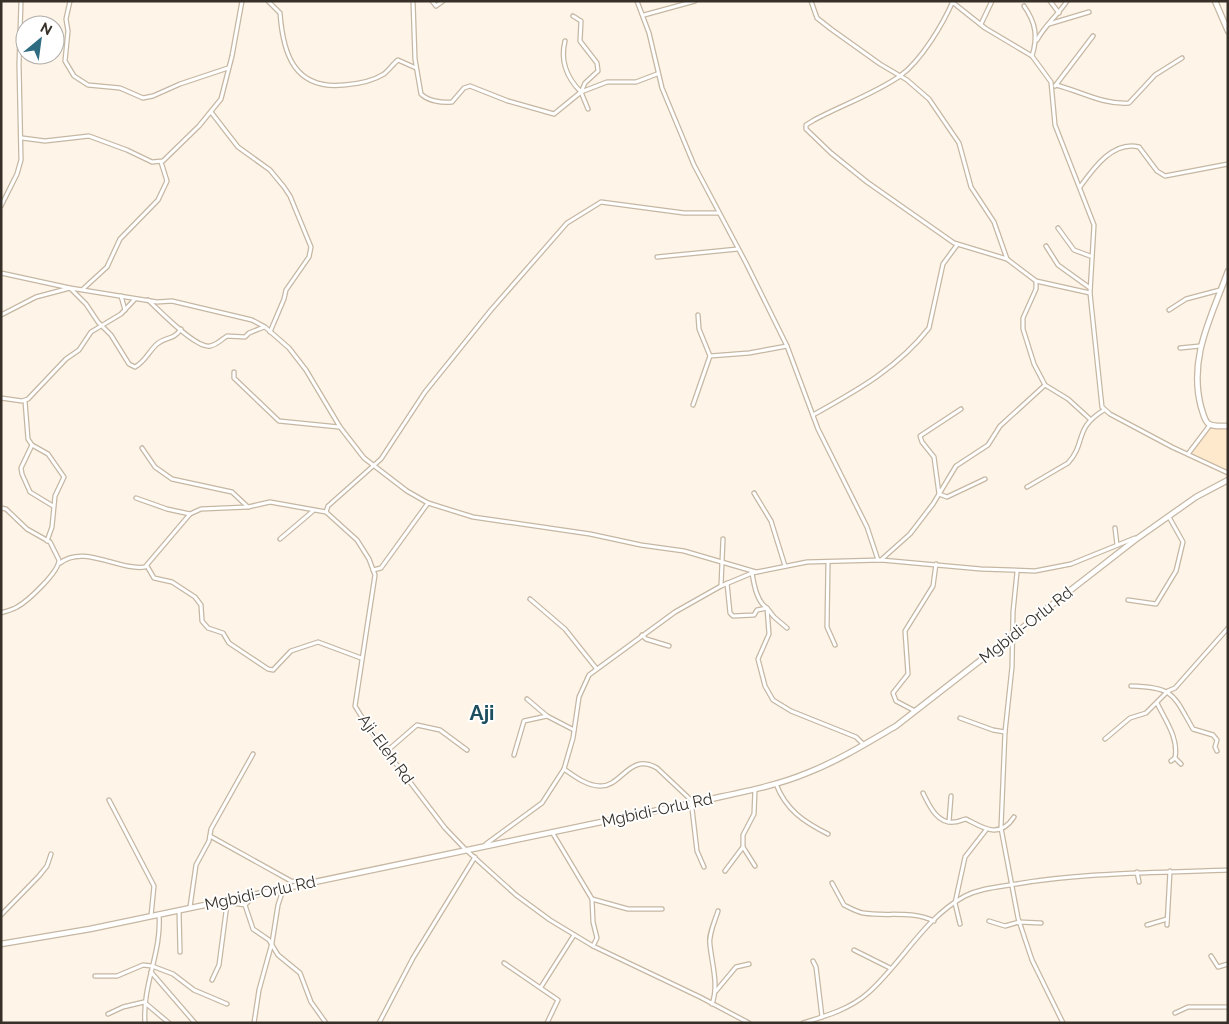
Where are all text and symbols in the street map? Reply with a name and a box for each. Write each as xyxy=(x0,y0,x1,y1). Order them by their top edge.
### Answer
north arrow xyxy=(15,15,65,65)
text: N xyxy=(38,19,55,38)
street label: Mgbidi-Orlu Rd xyxy=(976,583,1076,667)
district label: Aji xyxy=(470,700,494,725)
street label: Aji-Eleh Rd xyxy=(354,710,418,788)
street label: Mgbidi-Orlu Rd xyxy=(600,789,714,831)
street label: Mgbidi-Orlu Rd xyxy=(203,872,317,914)

